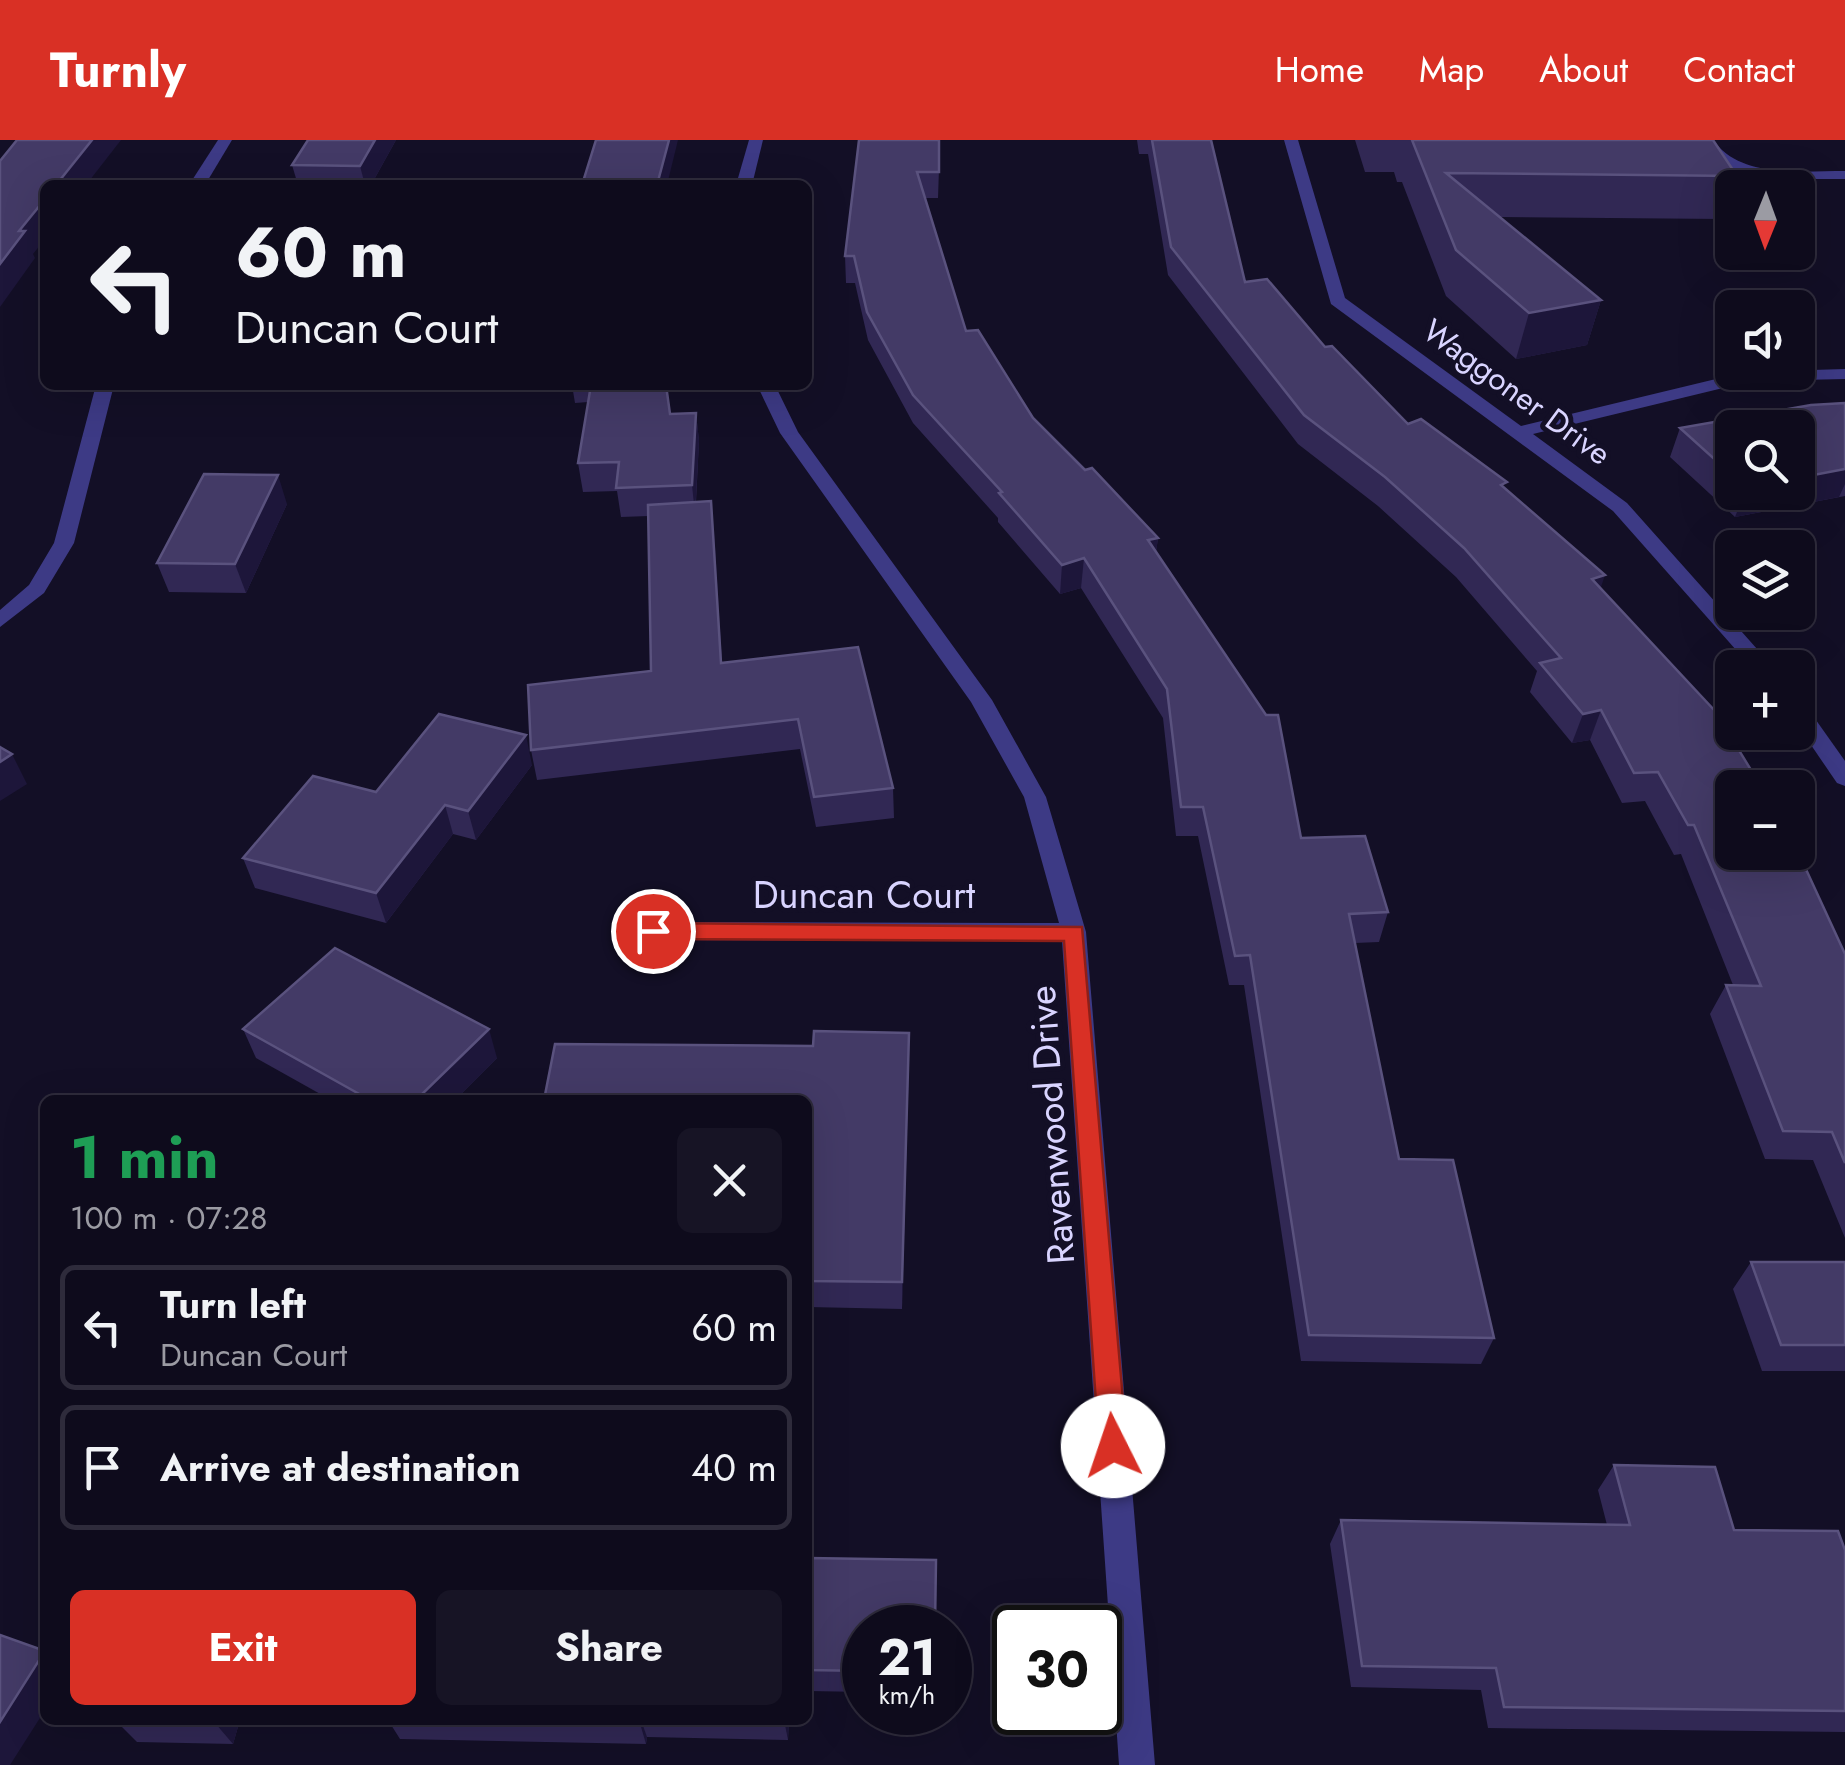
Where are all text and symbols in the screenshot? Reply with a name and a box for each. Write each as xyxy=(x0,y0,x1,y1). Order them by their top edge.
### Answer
text: Turnly xyxy=(50,36,186,105)
text: Home xyxy=(1275,45,1364,95)
text: Map xyxy=(1419,45,1484,95)
text: About xyxy=(1539,45,1628,95)
text: Contact xyxy=(1683,45,1795,95)
north arrow xyxy=(1715,170,1815,270)
map controls xyxy=(1715,170,1815,870)
text: 60 m xyxy=(235,202,407,303)
icon: left xyxy=(70,220,200,350)
button: sound xyxy=(1715,290,1815,390)
text: Duncan Court xyxy=(235,295,498,360)
street label: Waggoner Drive xyxy=(1413,308,1621,476)
button: search xyxy=(1715,410,1815,510)
button: layers xyxy=(1715,530,1815,630)
button: + xyxy=(1715,650,1815,750)
button: − xyxy=(1715,770,1815,870)
street label: Duncan Court xyxy=(753,867,975,922)
pin xyxy=(611,889,696,974)
icon: arrive xyxy=(626,904,681,959)
street label: Ravenwood Drive xyxy=(1014,984,1088,1266)
text: 1 min xyxy=(70,1114,219,1201)
button: close xyxy=(677,1128,782,1233)
text: 100 m · 07:28 xyxy=(70,1195,267,1241)
text: Turn left xyxy=(160,1277,306,1332)
icon: left xyxy=(75,1300,130,1355)
text: 60 m xyxy=(691,1300,777,1355)
text: Duncan Court xyxy=(160,1332,347,1378)
position arrow xyxy=(1061,1394,1165,1498)
icon: arrive xyxy=(75,1440,130,1495)
text: Arrive at destination xyxy=(160,1440,521,1495)
text: 40 m xyxy=(691,1440,777,1495)
button: Exit xyxy=(70,1590,416,1705)
button: Share xyxy=(436,1590,782,1705)
speed limit sign: 30 xyxy=(992,1605,1122,1735)
text: 21 xyxy=(878,1621,936,1694)
text: km/h xyxy=(879,1677,935,1713)

